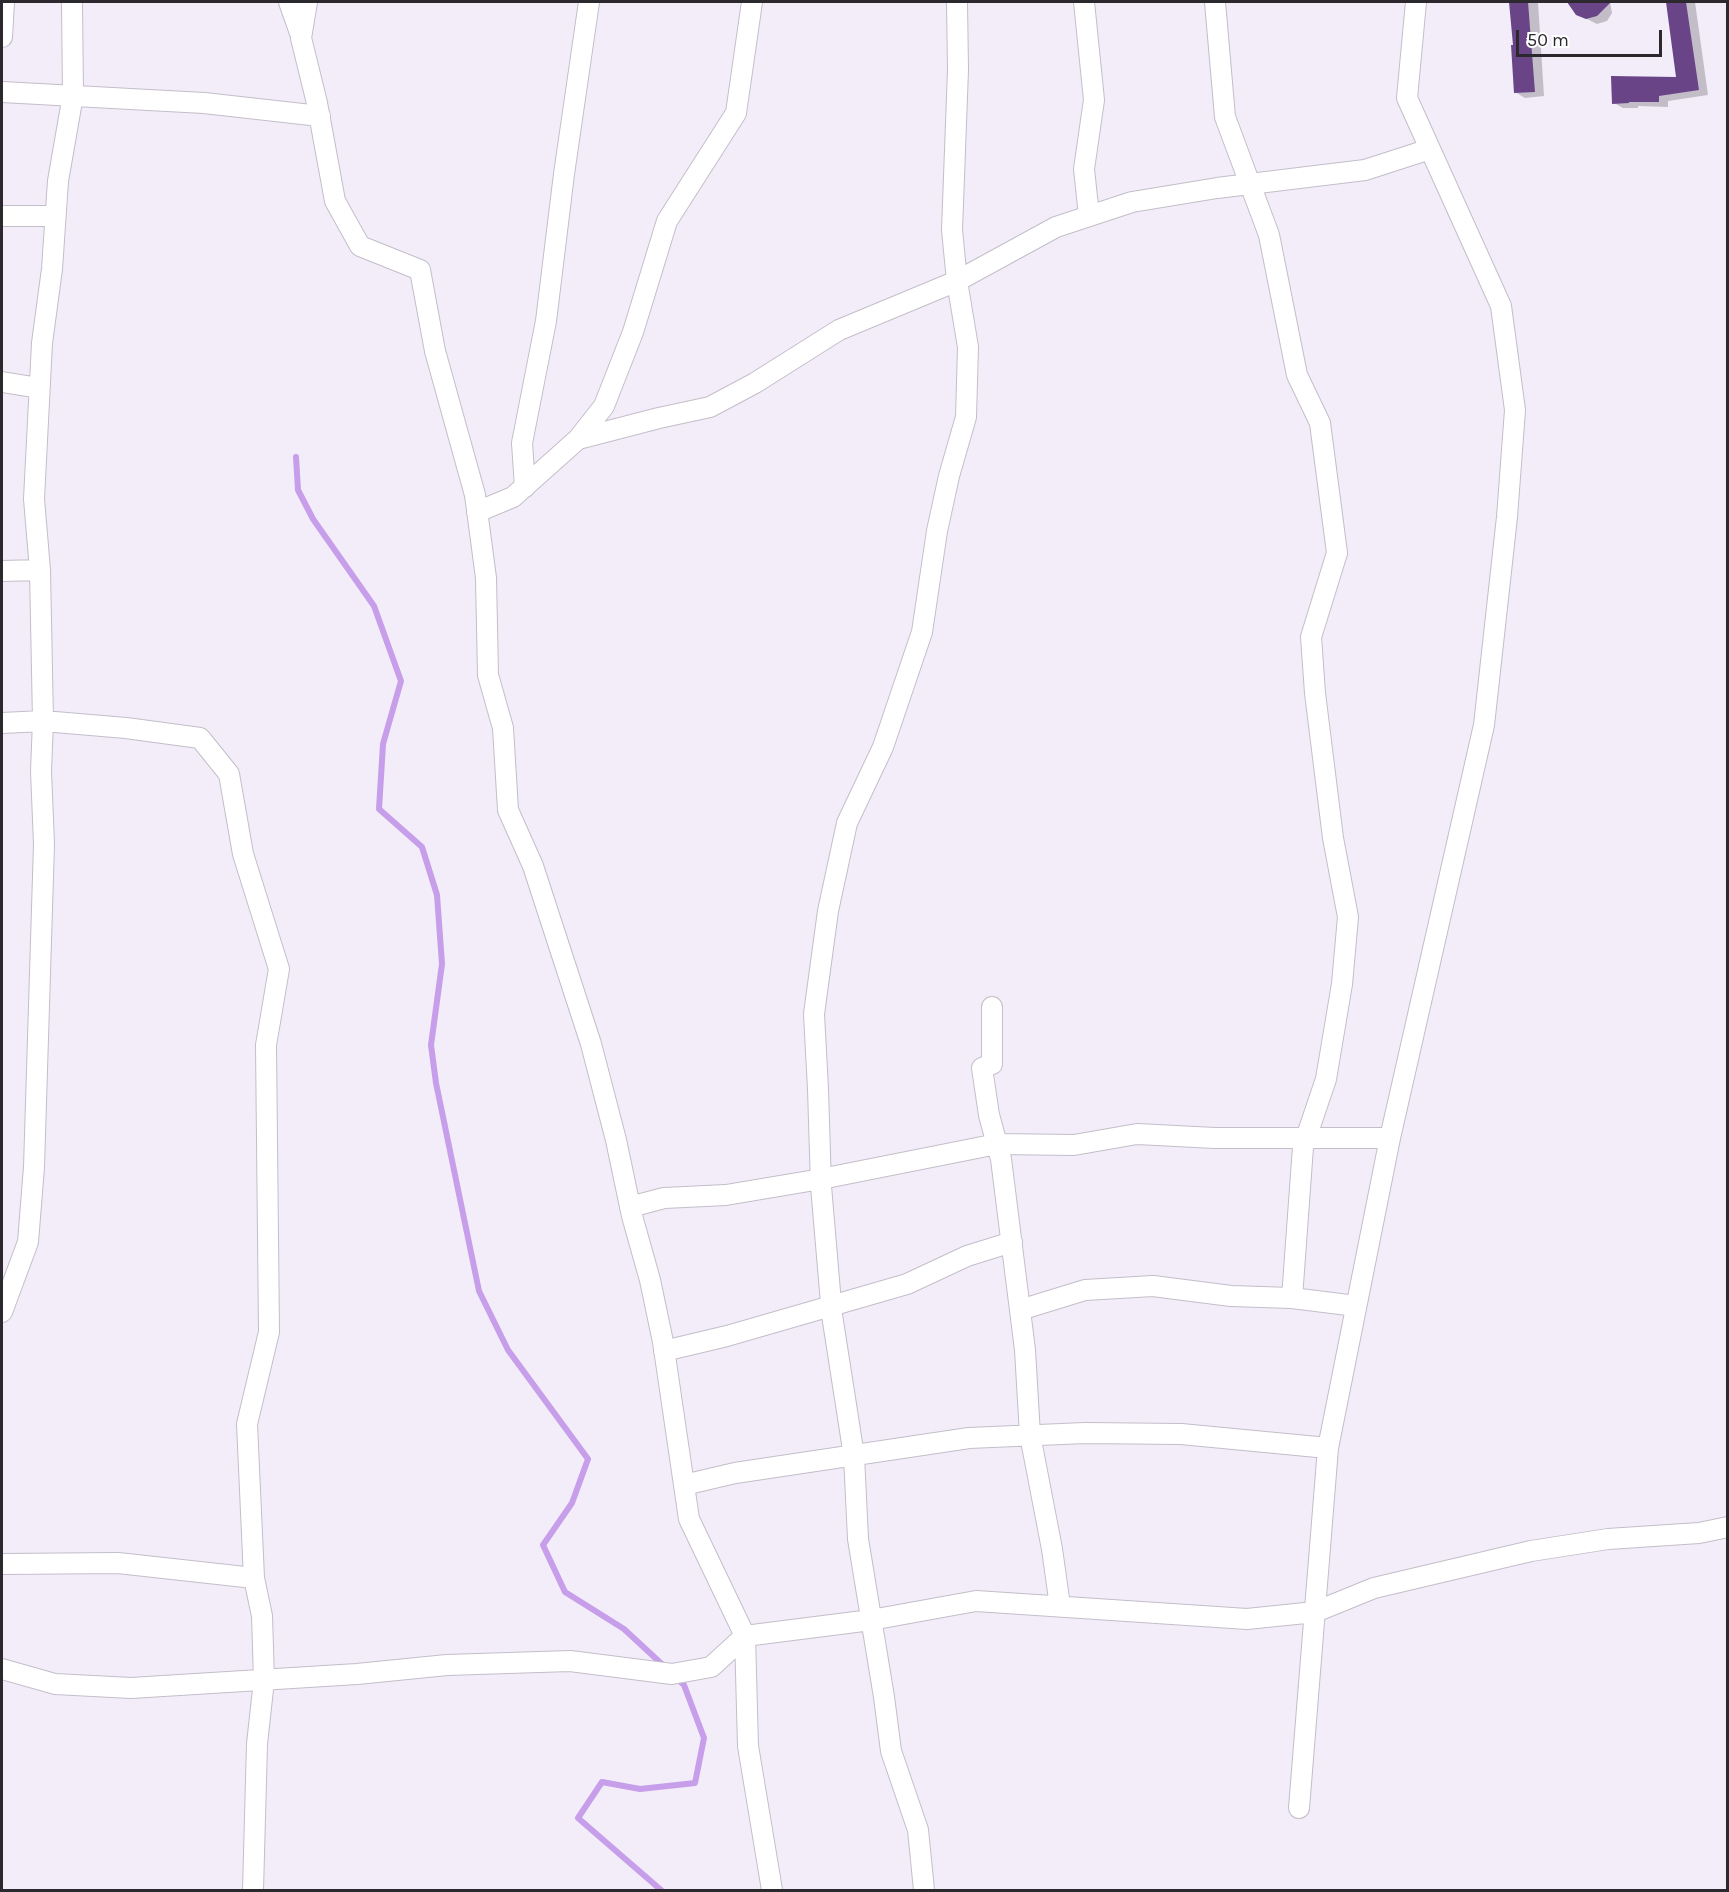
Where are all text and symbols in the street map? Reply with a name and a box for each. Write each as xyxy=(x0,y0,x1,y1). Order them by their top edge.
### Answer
scale bar xyxy=(1519,18,1664,56)
text: 50 m xyxy=(1527,29,1569,51)

